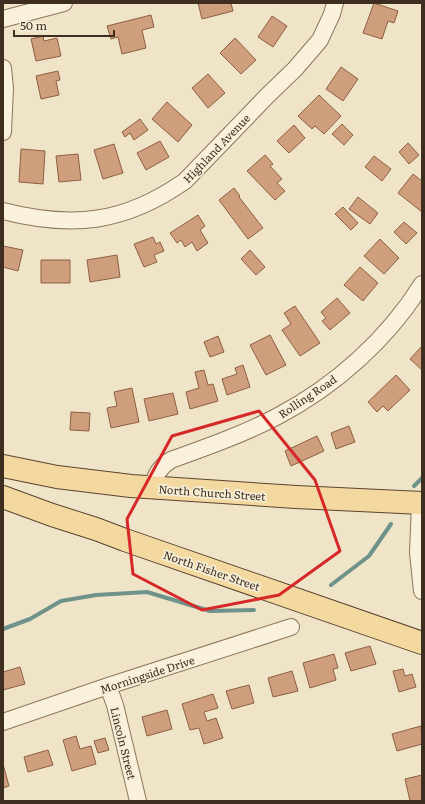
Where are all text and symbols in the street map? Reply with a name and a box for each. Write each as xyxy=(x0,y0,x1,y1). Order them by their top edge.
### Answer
scale bar xyxy=(14,12,114,38)
text: 50 m xyxy=(20,16,47,34)
street label: Highland Avenue xyxy=(179,110,253,186)
street label: Rolling Road xyxy=(275,370,340,421)
street label: North Church Street xyxy=(158,480,267,504)
street label: North Fisher Street xyxy=(162,546,263,594)
street label: Morningside Drive xyxy=(98,651,197,697)
street label: Lincoln Street xyxy=(107,705,141,781)

